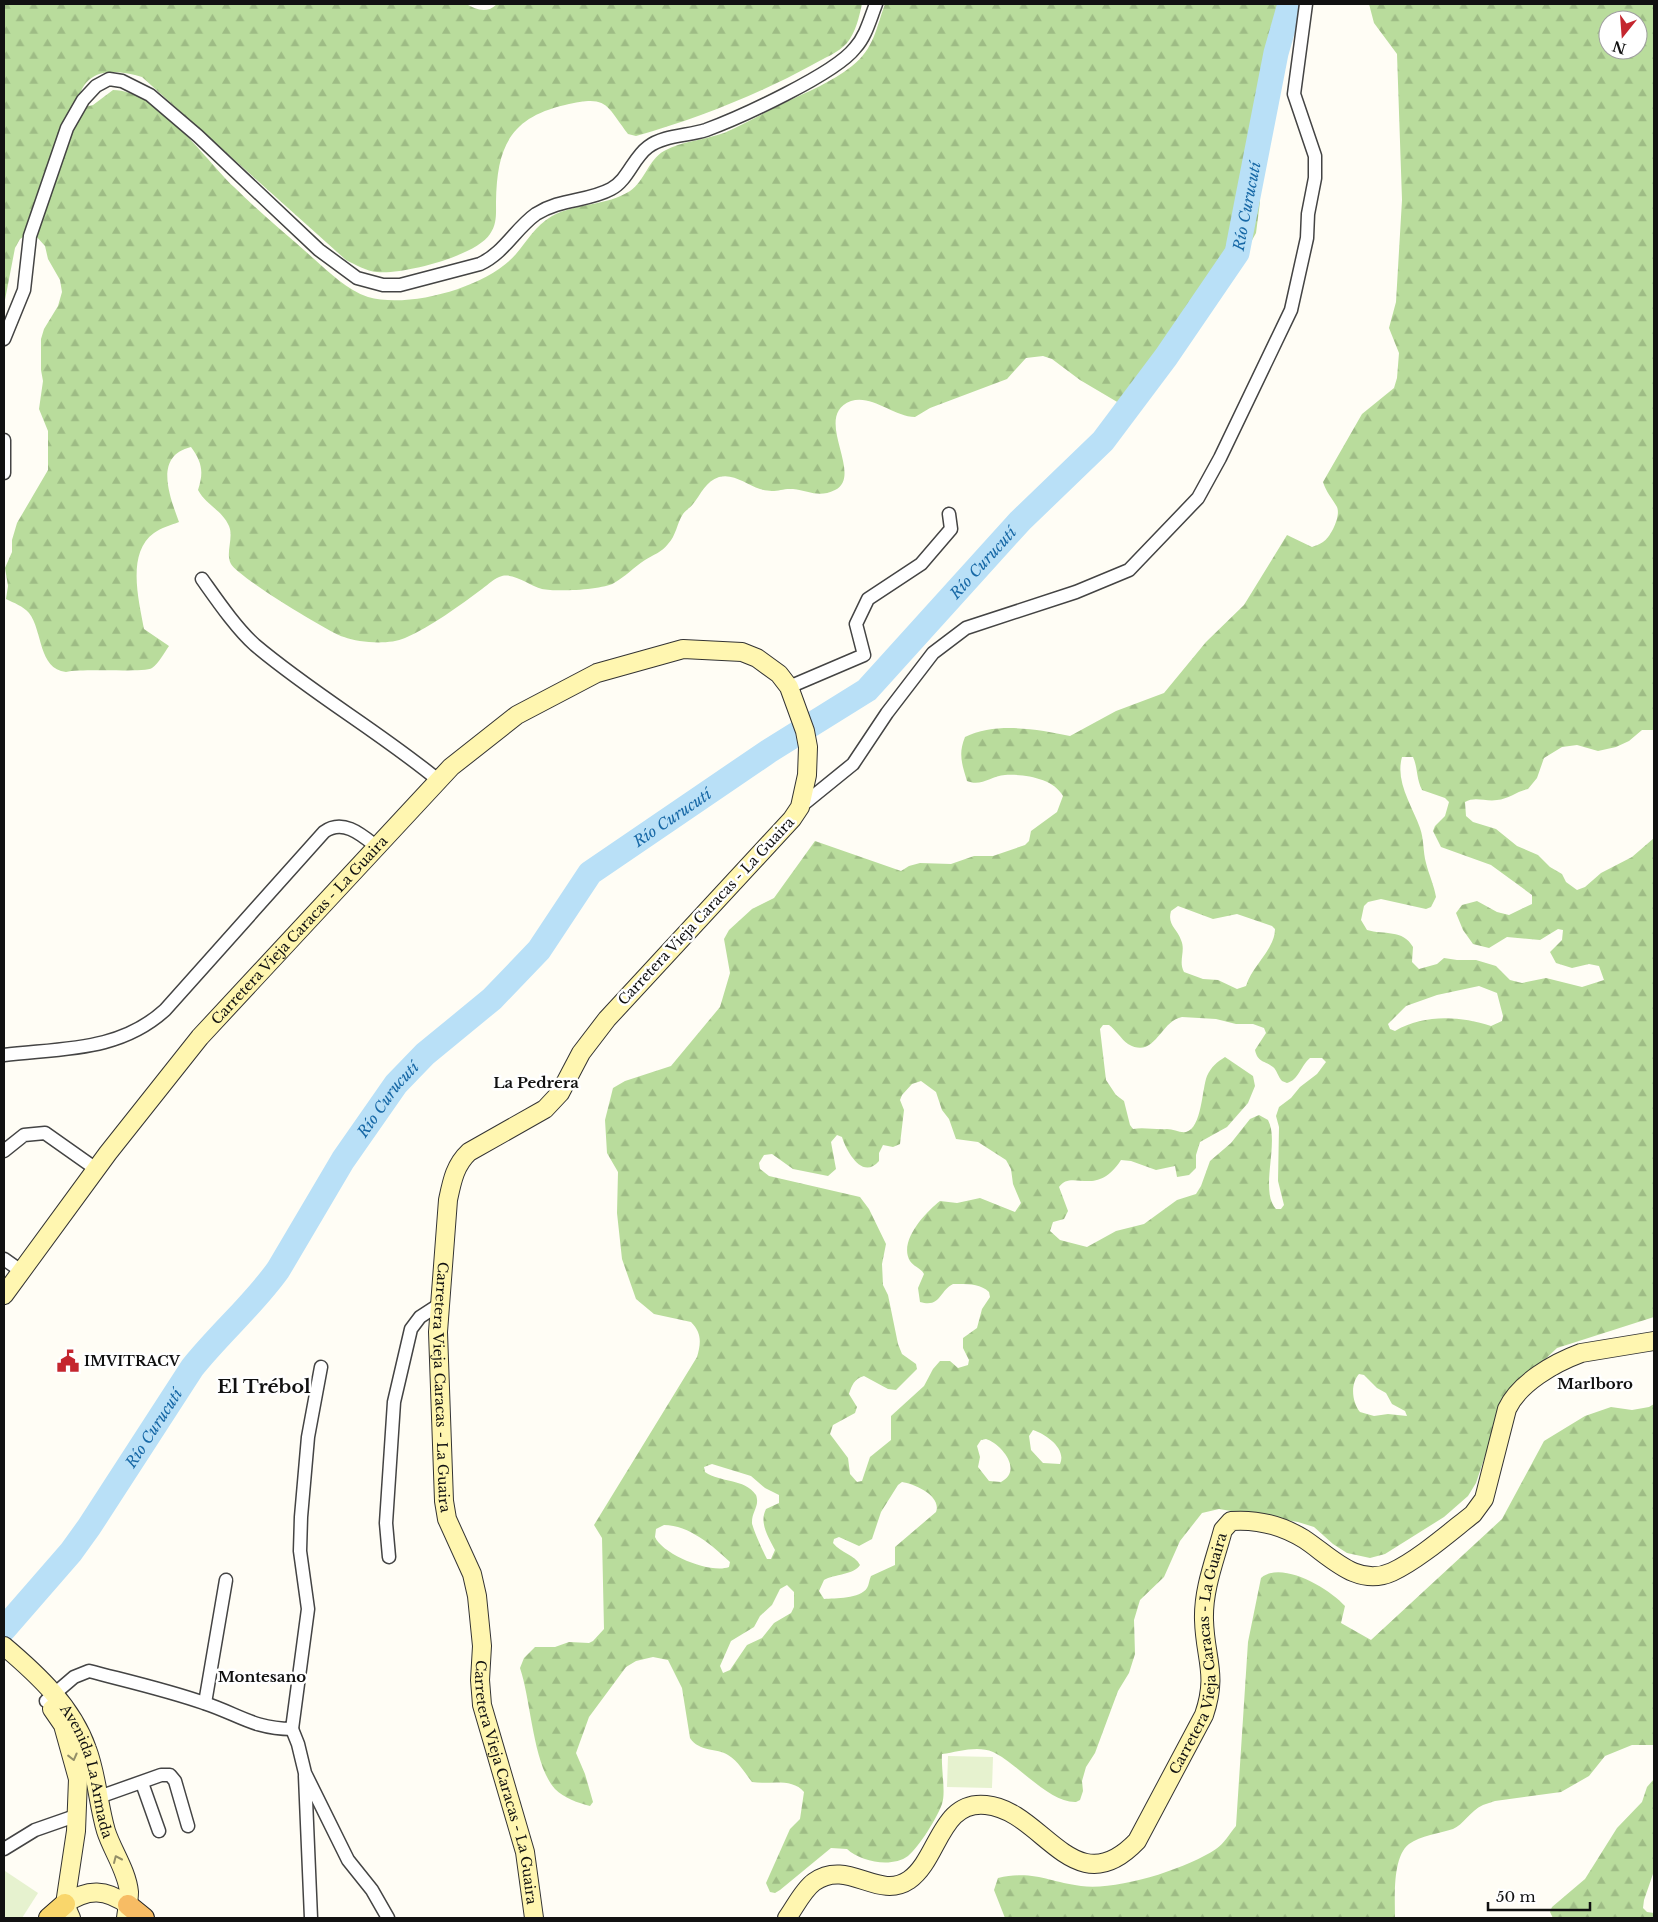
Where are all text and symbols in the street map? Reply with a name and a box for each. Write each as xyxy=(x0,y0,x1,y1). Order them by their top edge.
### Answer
north arrow xyxy=(1598,10,1648,60)
text: N xyxy=(1610,37,1628,58)
water label: Río Curucutí xyxy=(1228,158,1264,253)
water label: Río Curucutí xyxy=(944,521,1021,603)
water label: Río Curucutí xyxy=(628,783,716,851)
street label: Carretera Vieja Caracas - La Guaira xyxy=(614,813,798,1009)
street label: Carretera Vieja Caracas - La Guaira xyxy=(207,832,392,1028)
water label: Río Curucutí xyxy=(352,1056,424,1141)
district label: La Pedrera xyxy=(493,1073,579,1092)
street label: Carretera Vieja Caracas - La Guaira xyxy=(429,1261,455,1514)
public building icon: IMVITRACV xyxy=(55,1348,81,1374)
place label: IMVITRACV xyxy=(84,1352,181,1370)
district label: Marlboro xyxy=(1557,1374,1633,1393)
district label: El Trébol xyxy=(217,1375,311,1398)
water label: Río Curucutí xyxy=(120,1383,187,1472)
street label: Carretera Vieja Caracas - La Guaira xyxy=(1165,1531,1231,1777)
street label: Carretera Vieja Caracas - La Guaira xyxy=(471,1659,541,1906)
district label: Montesano xyxy=(218,1667,306,1686)
street label: Avenida La Armada xyxy=(56,1700,117,1841)
one-way arrow xyxy=(67,1753,78,1762)
one-way arrow xyxy=(112,1855,123,1864)
scale bar xyxy=(1488,1880,1590,1912)
text: 50 m xyxy=(1496,1887,1536,1906)

